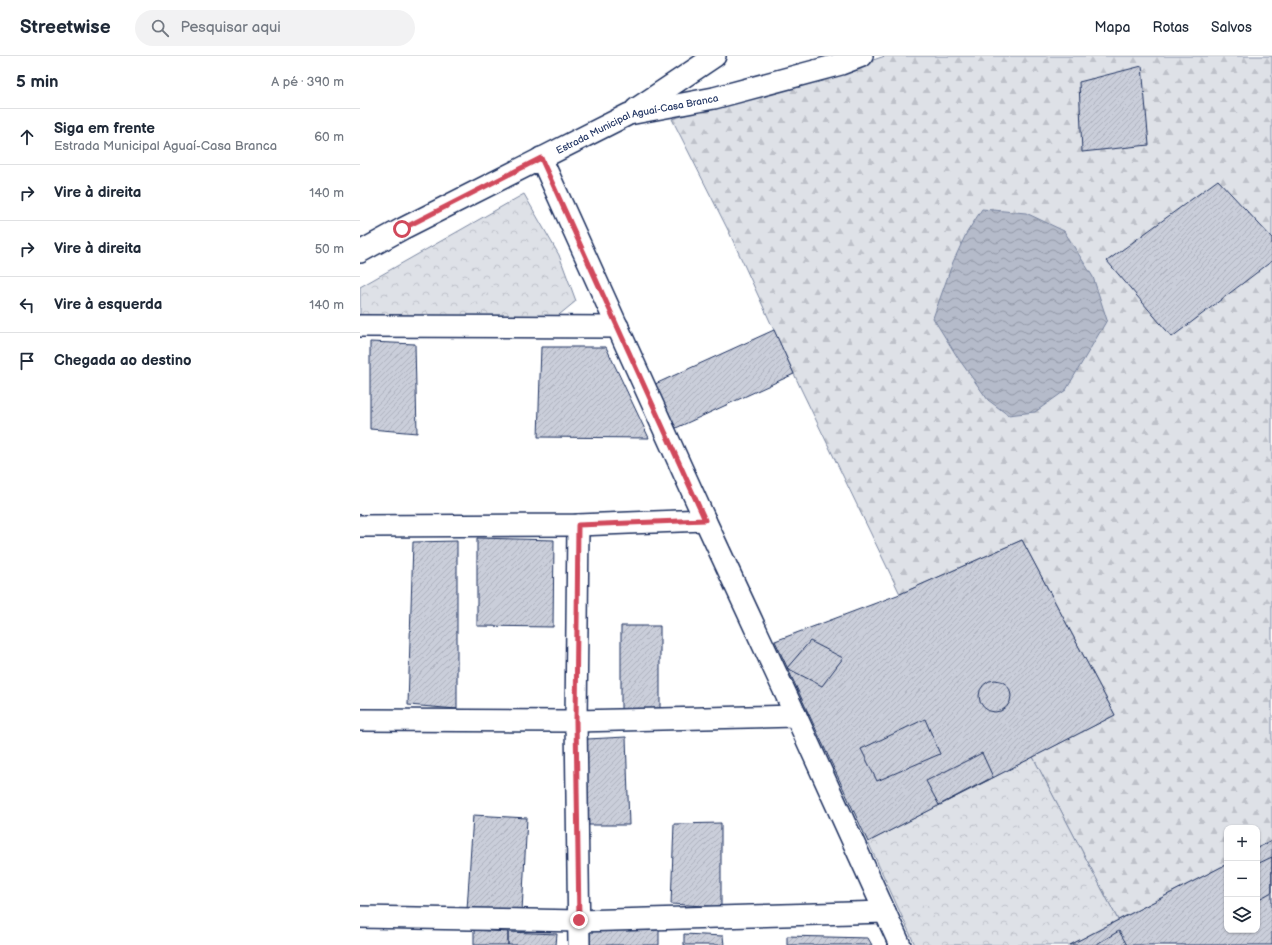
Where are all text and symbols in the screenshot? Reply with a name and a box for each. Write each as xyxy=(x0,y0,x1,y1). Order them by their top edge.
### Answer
search box xyxy=(135,10,415,46)
text: Streetwise xyxy=(20,16,111,39)
icon: search xyxy=(149,17,171,39)
text: Pesquisar aqui xyxy=(181,18,281,37)
text: Mapa xyxy=(1094,19,1131,36)
text: Rotas xyxy=(1153,19,1189,36)
text: Salvos xyxy=(1211,19,1252,36)
text: 5 min xyxy=(16,72,59,92)
text: A pé · 390 m xyxy=(271,74,344,90)
street label: Estrada Municipal Aguaí-Casa Branca xyxy=(554,92,720,157)
text: Siga em frente xyxy=(54,119,155,138)
icon: ahead xyxy=(16,126,38,148)
text: 60 m xyxy=(314,129,344,145)
text: Estrada Municipal Aguaí-Casa Branca xyxy=(54,138,277,154)
icon: right xyxy=(16,182,38,204)
text: Vire à direita xyxy=(54,183,141,202)
text: 140 m xyxy=(309,185,344,201)
route start xyxy=(393,220,411,238)
icon: right xyxy=(16,238,38,260)
text: Vire à direita xyxy=(54,239,141,258)
text: 50 m xyxy=(315,241,344,257)
icon: left xyxy=(16,294,38,316)
text: Vire à esquerda xyxy=(54,295,162,314)
text: 140 m xyxy=(309,297,344,313)
icon: arrive xyxy=(16,350,38,372)
text: Chegada ao destino xyxy=(54,351,192,370)
map controls xyxy=(1224,825,1260,933)
button: + xyxy=(1224,825,1260,861)
button: − xyxy=(1224,861,1260,897)
button: layers xyxy=(1224,897,1260,933)
route end xyxy=(570,911,588,929)

